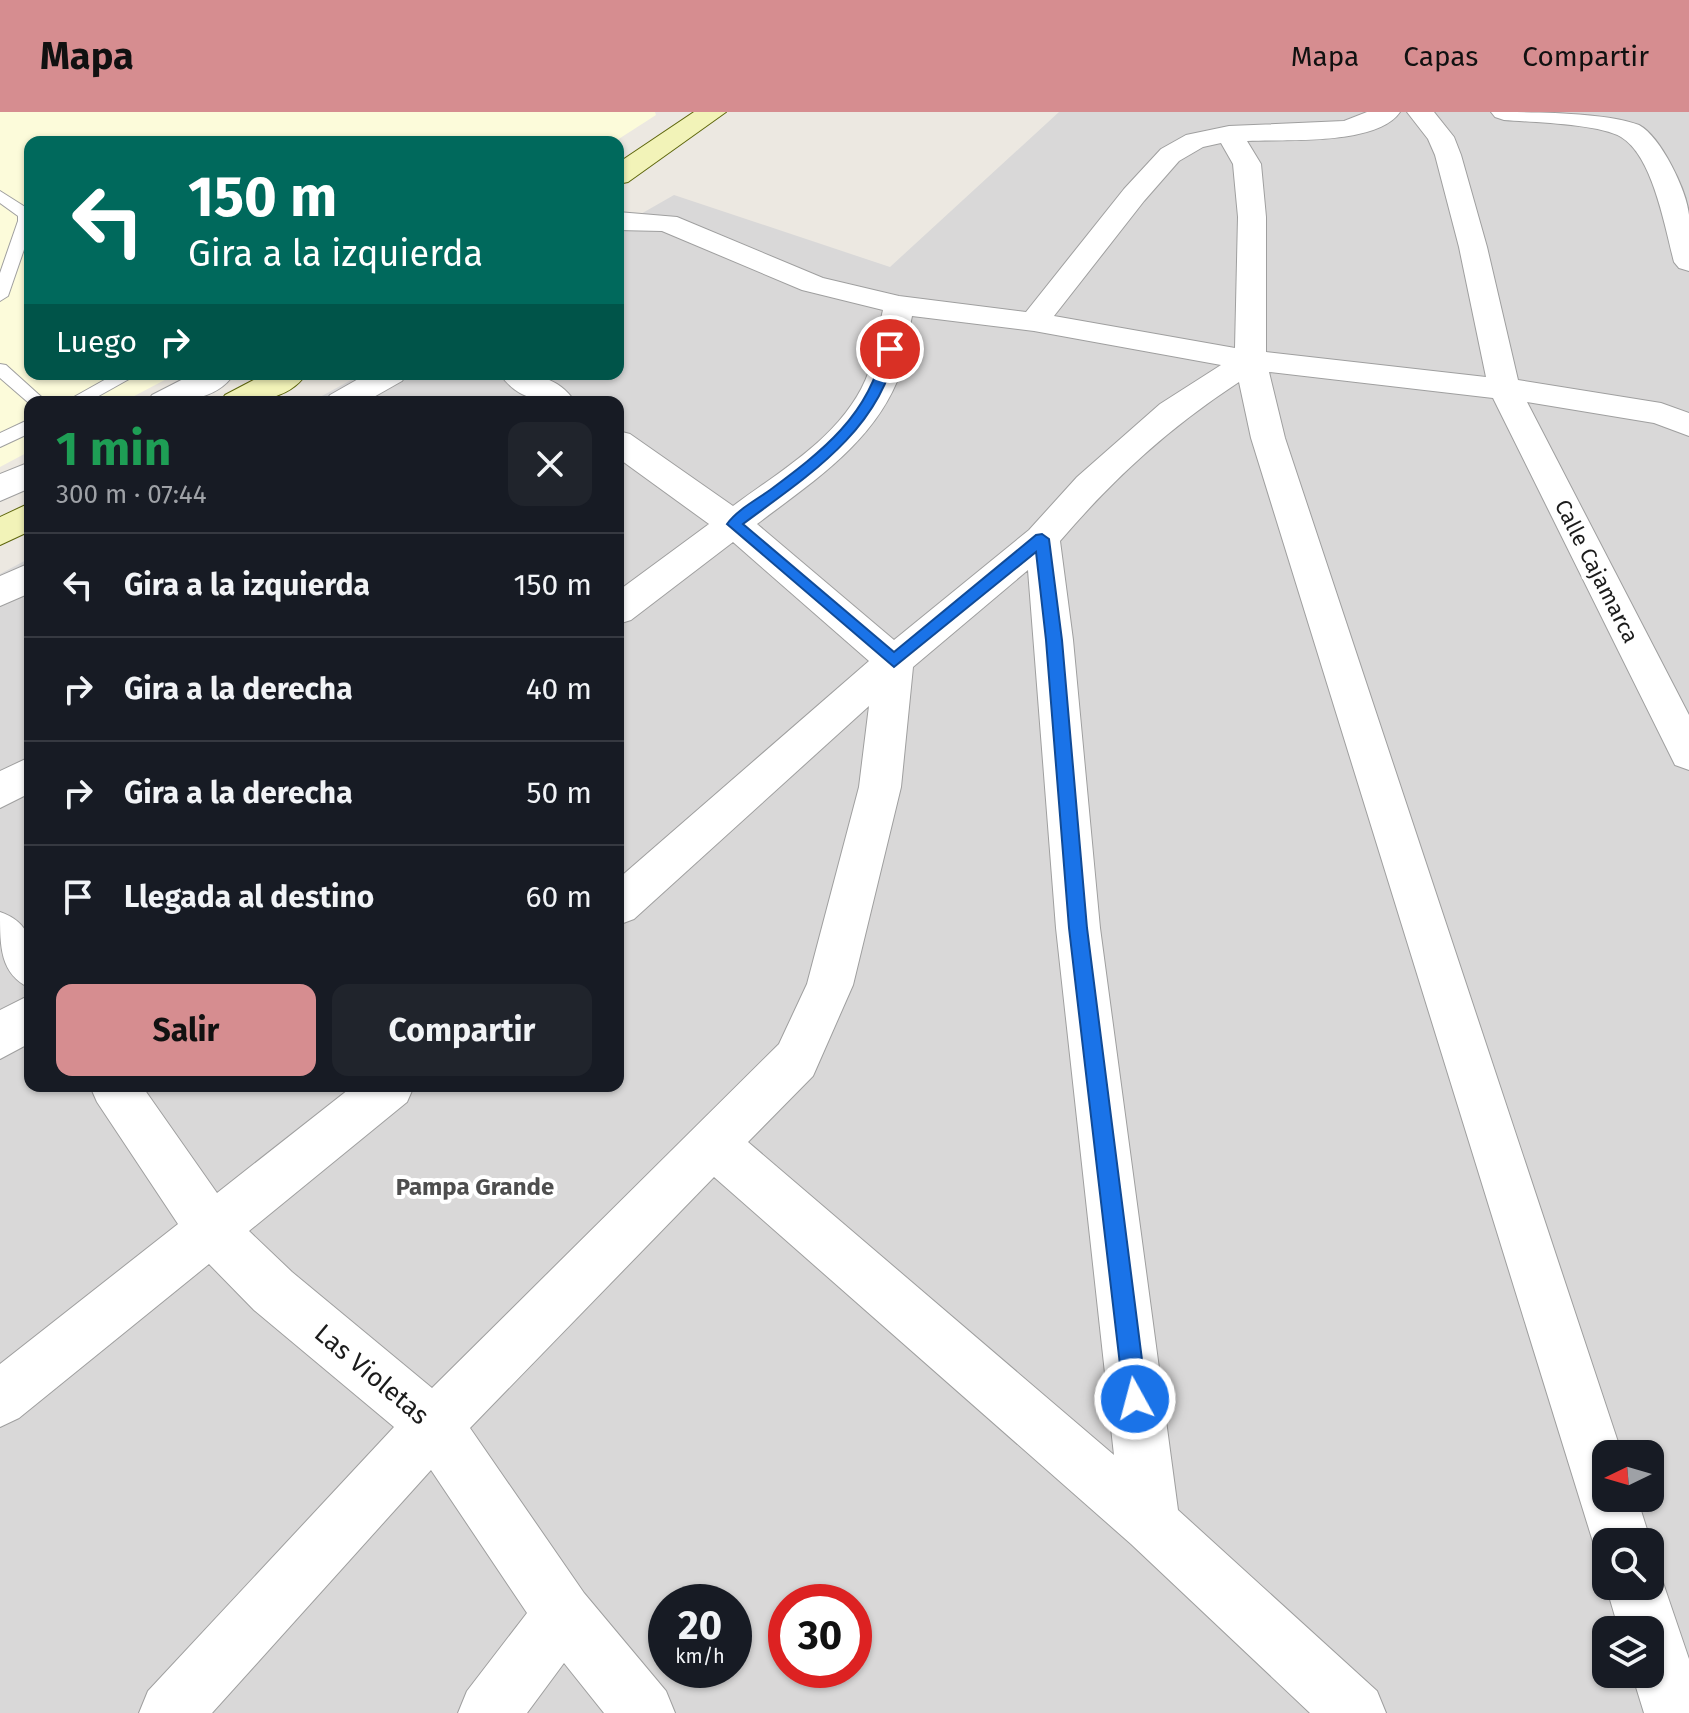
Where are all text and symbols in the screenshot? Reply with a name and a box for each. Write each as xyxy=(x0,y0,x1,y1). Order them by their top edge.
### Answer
text: Mapa xyxy=(40,33,134,79)
text: Mapa xyxy=(1291,40,1359,73)
text: Capas xyxy=(1403,40,1478,73)
text: Compartir xyxy=(1522,40,1649,73)
text: 150 m xyxy=(188,164,337,231)
icon: left xyxy=(56,168,160,272)
text: Gira a la izquierda xyxy=(188,232,483,276)
pin xyxy=(856,315,924,383)
icon: right xyxy=(153,320,197,364)
text: Luego xyxy=(56,324,137,360)
icon: arrive xyxy=(868,327,912,371)
text: 1 min xyxy=(56,420,171,478)
button: close xyxy=(508,422,592,506)
text: 300 m · 07:44 xyxy=(56,479,207,510)
street label: Calle Cajamarca xyxy=(1549,495,1644,647)
icon: left xyxy=(56,563,100,607)
text: Gira a la izquierda xyxy=(124,567,370,603)
text: 150 m xyxy=(514,567,592,603)
icon: right xyxy=(56,667,100,711)
text: Gira a la derecha xyxy=(124,671,353,707)
text: 40 m xyxy=(526,671,592,707)
icon: right xyxy=(56,771,100,815)
text: Gira a la derecha xyxy=(124,775,353,811)
text: 50 m xyxy=(527,775,592,811)
icon: arrive xyxy=(56,875,100,919)
text: Llegada al destino xyxy=(124,879,374,915)
text: 60 m xyxy=(526,879,592,915)
button: Salir xyxy=(56,984,316,1076)
button: Compartir xyxy=(332,984,592,1076)
district label: Pampa Grande xyxy=(396,1173,554,1201)
street label: Las Violetas xyxy=(308,1318,435,1431)
position arrow xyxy=(1093,1357,1177,1441)
north arrow xyxy=(1592,1440,1664,1512)
map controls xyxy=(1592,1440,1664,1688)
button: search xyxy=(1592,1528,1664,1600)
speed limit sign: 30 xyxy=(768,1584,872,1688)
text: 20 xyxy=(678,1602,722,1650)
button: layers xyxy=(1592,1616,1664,1688)
text: km/h xyxy=(675,1644,725,1668)

